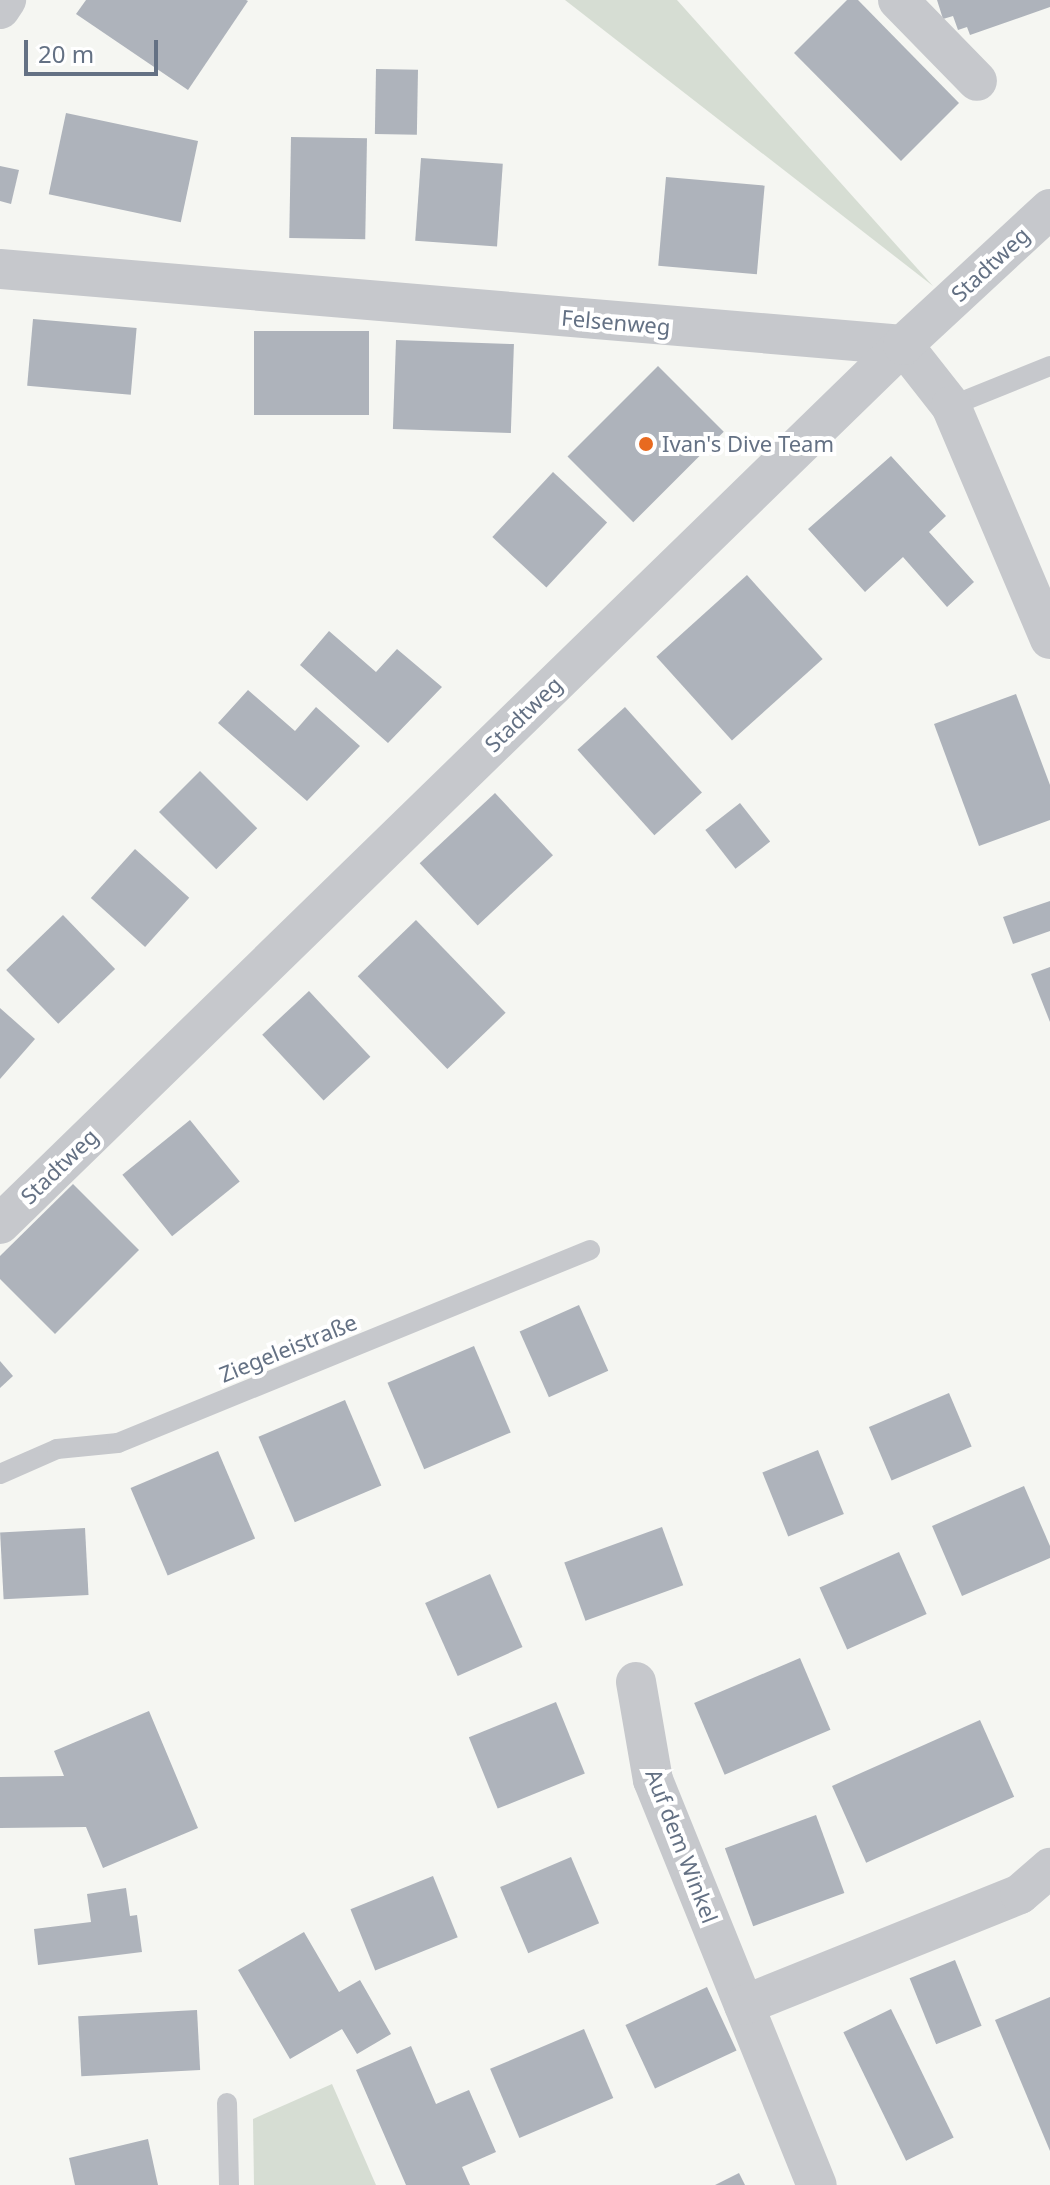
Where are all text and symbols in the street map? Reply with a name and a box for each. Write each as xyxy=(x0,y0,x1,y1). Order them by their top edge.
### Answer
scale bar xyxy=(28,24,162,74)
text: 20 m xyxy=(38,37,94,70)
street label: Stadtweg xyxy=(946,221,1034,307)
street label: Felsenweg xyxy=(560,304,672,340)
place label: Ivan's Dive Team xyxy=(662,431,834,457)
marker: Ivan's Dive Team xyxy=(637,435,655,453)
street label: Stadtweg xyxy=(479,671,567,757)
street label: Stadtweg xyxy=(15,1123,103,1209)
street label: Ziegeleistraße xyxy=(215,1308,361,1388)
street label: Auf dem Winkel xyxy=(641,1765,723,1927)

